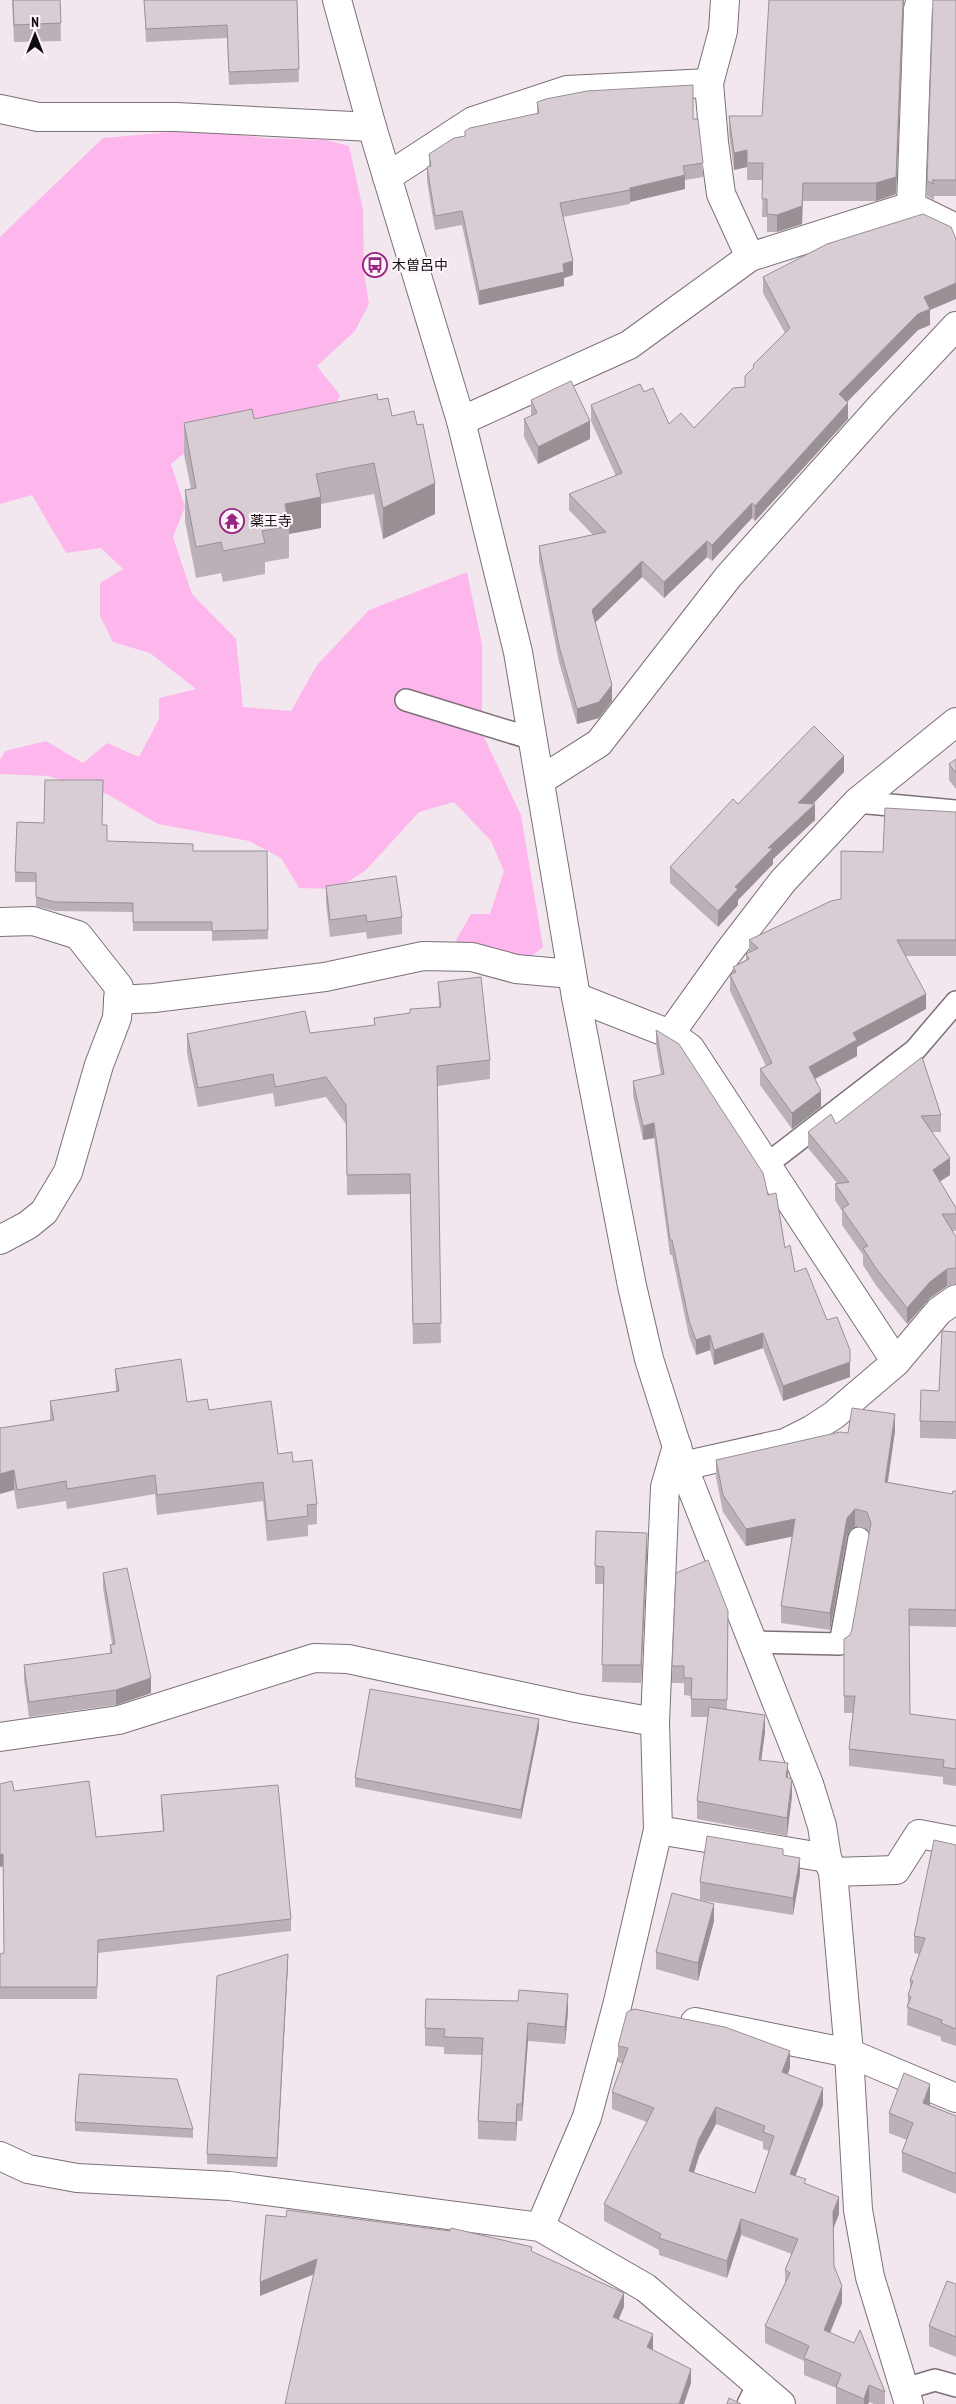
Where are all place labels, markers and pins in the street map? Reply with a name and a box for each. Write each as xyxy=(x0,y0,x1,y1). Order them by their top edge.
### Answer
bus stop icon: 木曽呂中 xyxy=(362,252,388,278)
place label: 木曽呂中 xyxy=(392,256,448,274)
temple icon: 薬王寺 xyxy=(219,508,245,534)
place label: 薬王寺 xyxy=(250,512,292,530)

